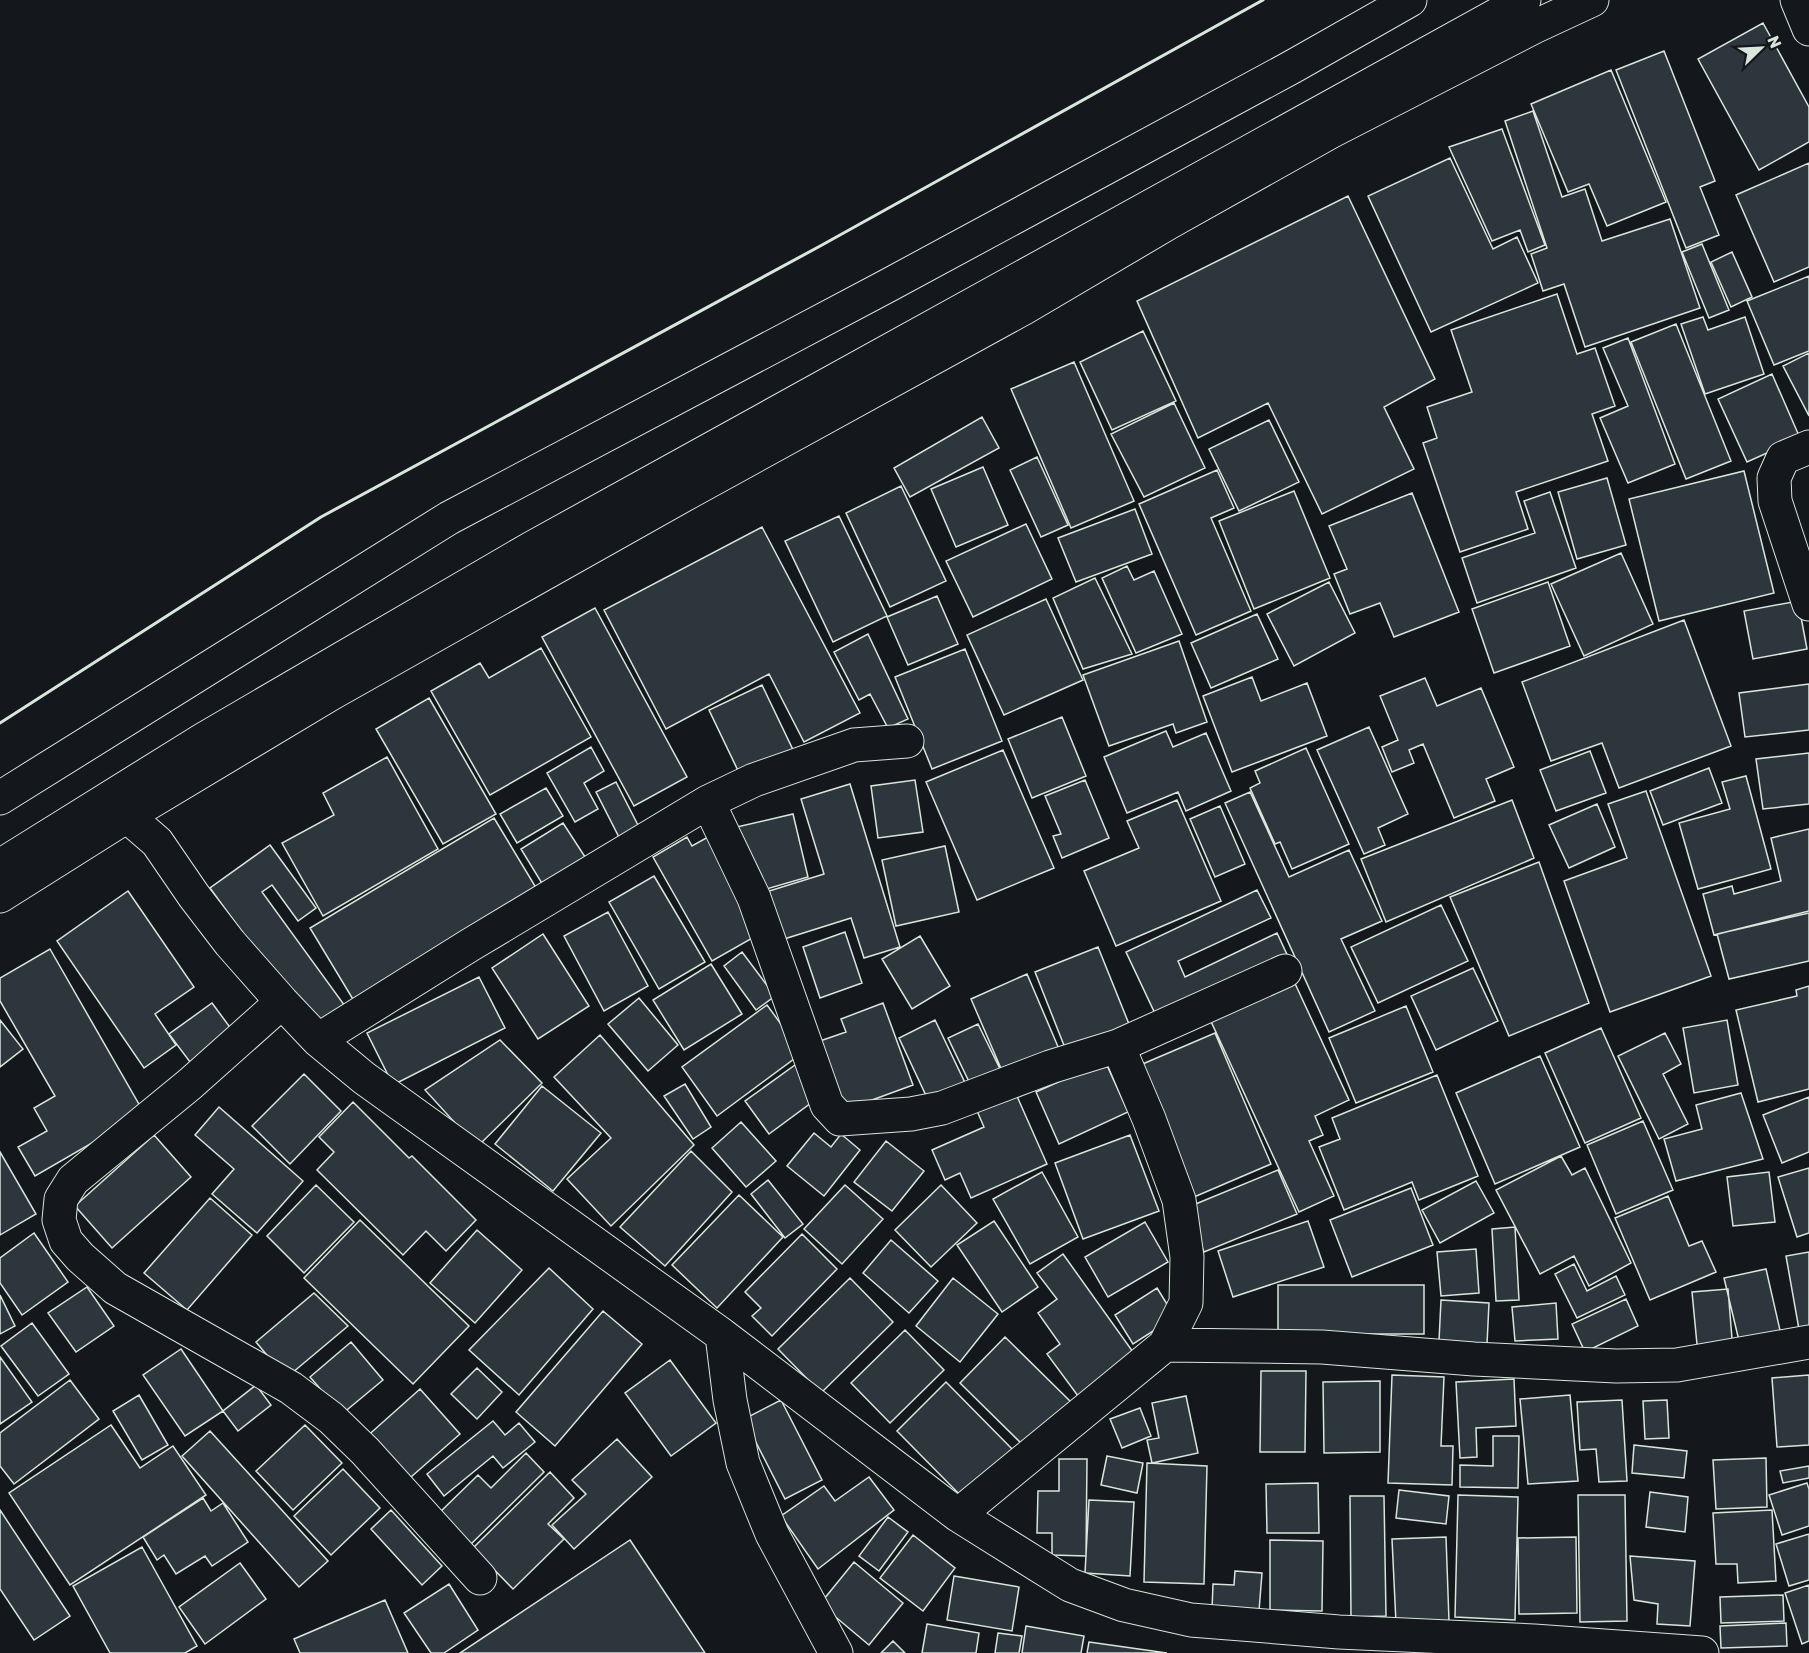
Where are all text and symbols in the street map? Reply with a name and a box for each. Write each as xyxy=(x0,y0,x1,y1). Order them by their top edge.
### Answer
north arrow xyxy=(1731,18,1791,78)
text: N xyxy=(1763,33,1785,51)

